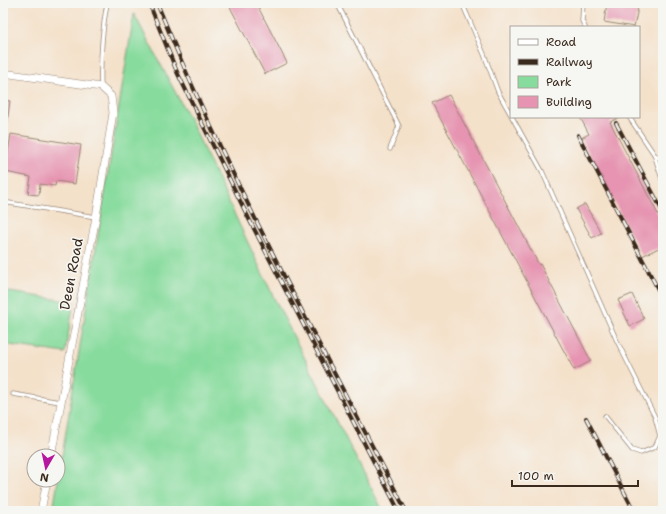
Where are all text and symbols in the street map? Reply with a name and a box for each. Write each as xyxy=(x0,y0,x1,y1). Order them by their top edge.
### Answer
legend xyxy=(510,26,640,118)
text: Road xyxy=(546,34,577,50)
text: Railway xyxy=(546,54,593,70)
text: Park xyxy=(546,74,572,90)
text: Building xyxy=(546,94,592,110)
street label: Deen Road xyxy=(55,236,87,312)
north arrow xyxy=(26,448,66,488)
scale bar xyxy=(512,462,638,488)
text: 100 m xyxy=(518,468,554,484)
text: N xyxy=(39,469,50,485)

